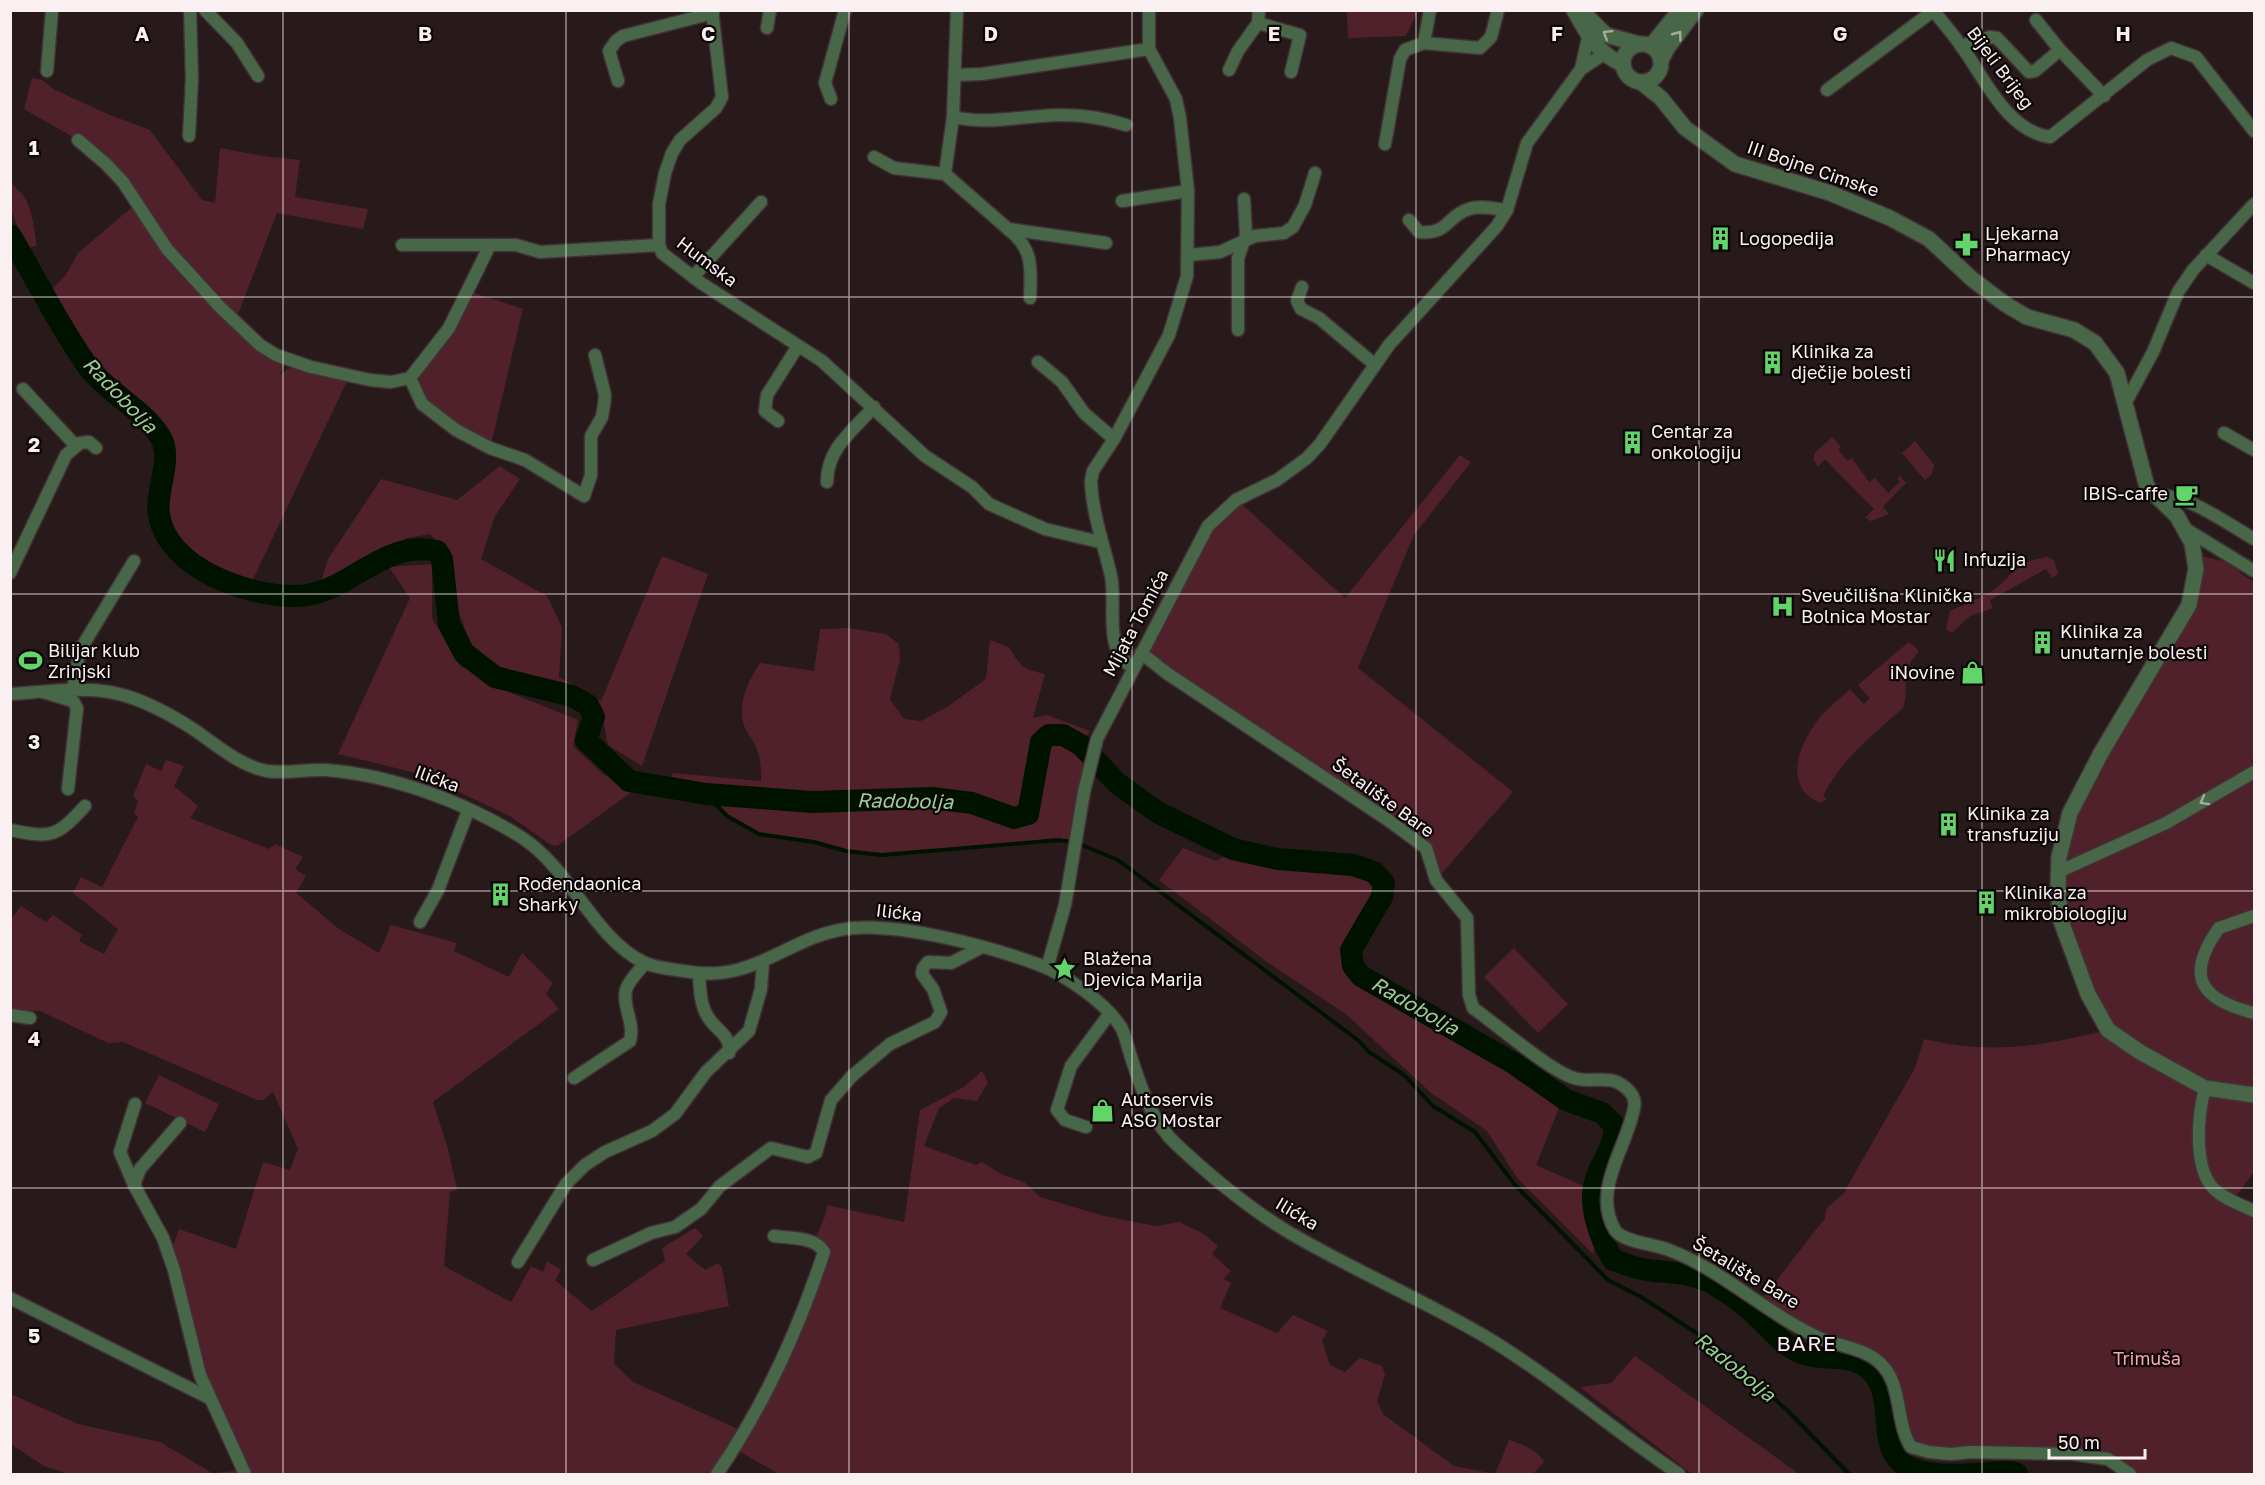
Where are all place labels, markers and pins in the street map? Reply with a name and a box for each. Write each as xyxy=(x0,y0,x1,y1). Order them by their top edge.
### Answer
place label: Ljekarna Pharmacy xyxy=(1985,222,2071,265)
building icon: Logopedija xyxy=(1708,226,1734,252)
place label: Logopedija xyxy=(1739,227,1834,249)
pharmacy icon: Ljekarna Pharmacy xyxy=(1954,231,1980,257)
place label: Klinika za dječije bolesti xyxy=(1791,340,1911,383)
building icon: Klinika za dječije bolesti xyxy=(1760,349,1786,375)
place label: Centar za onkologiju xyxy=(1651,420,1741,463)
building icon: Centar za onkologiju xyxy=(1620,429,1646,455)
cafe icon: IBIS-caffe xyxy=(2173,481,2199,507)
place label: IBIS-caffe xyxy=(2083,482,2168,504)
restaurant icon: Infuzija xyxy=(1932,547,1958,573)
place label: Infuzija xyxy=(1963,548,2026,570)
place label: Sveučilišna Klinička Bolnica Mostar xyxy=(1801,584,1973,627)
hospital icon: Sveučilišna Klinička Bolnica Mostar xyxy=(1770,593,1796,619)
place label: Klinika za unutarnje bolesti xyxy=(2060,620,2208,663)
building icon: Klinika za unutarnje bolesti xyxy=(2029,629,2055,655)
place label: Bilijar klub Zrinjski xyxy=(48,639,140,682)
sports icon: Bilijar klub Zrinjski xyxy=(17,648,43,674)
shop icon: iNovine xyxy=(1960,660,1986,686)
place label: iNovine xyxy=(1890,661,1955,683)
place label: Klinika za transfuziju xyxy=(1967,802,2059,845)
building icon: Klinika za transfuziju xyxy=(1936,811,1962,837)
place label: Rođendaonica Sharky xyxy=(518,872,641,915)
building icon: Rođendaonica Sharky xyxy=(487,881,513,907)
place label: Klinika za mikrobiologiju xyxy=(2004,881,2127,924)
building icon: Klinika za mikrobiologiju xyxy=(1973,890,1999,916)
place label: Blažena Djevica Marija xyxy=(1083,947,1202,990)
place icon: Blažena Djevica Marija xyxy=(1052,956,1078,982)
place label: Autoservis ASG Mostar xyxy=(1121,1088,1222,1131)
shop icon: Autoservis ASG Mostar xyxy=(1090,1097,1116,1123)

